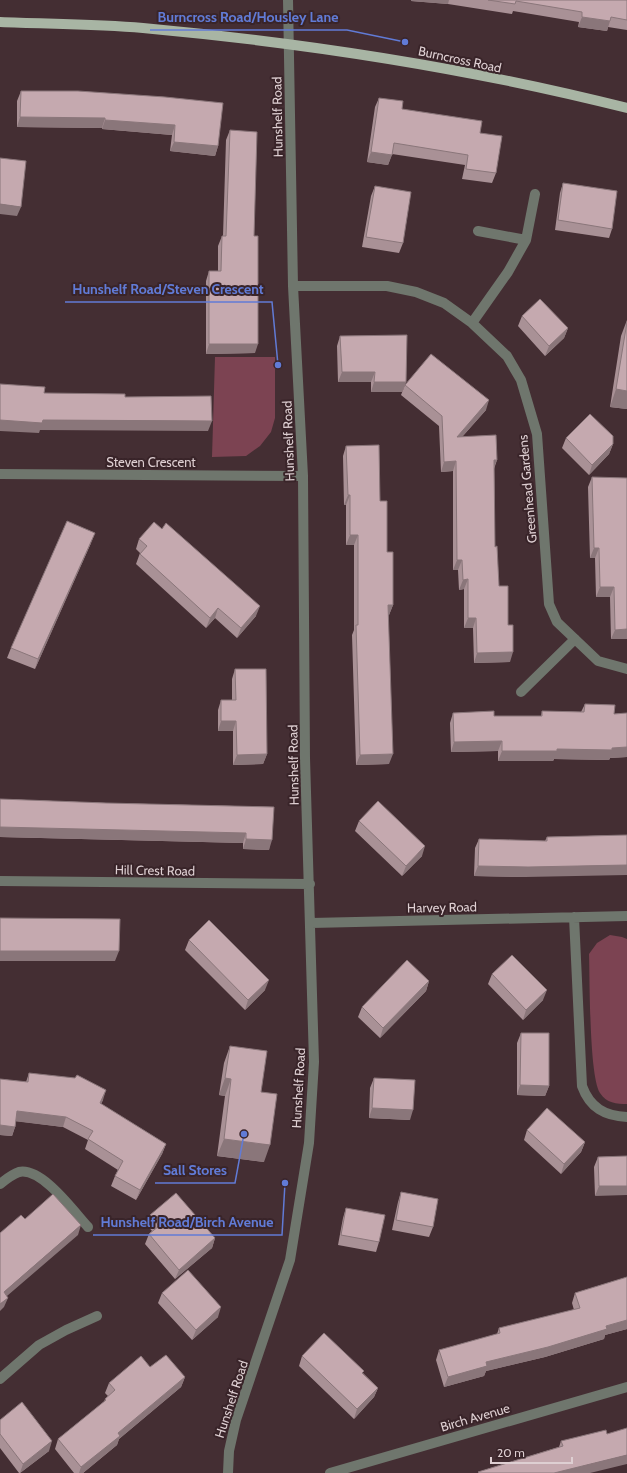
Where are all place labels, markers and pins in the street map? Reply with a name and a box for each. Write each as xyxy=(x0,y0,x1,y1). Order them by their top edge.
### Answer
callout: Burncross Road/Housley Lane xyxy=(150,4,347,30)
callout: Hunshelf Road/Steven Crescent xyxy=(65,276,272,302)
callout: Sall Stores xyxy=(155,1157,235,1183)
callout: Hunshelf Road/Birch Avenue xyxy=(93,1209,282,1235)

